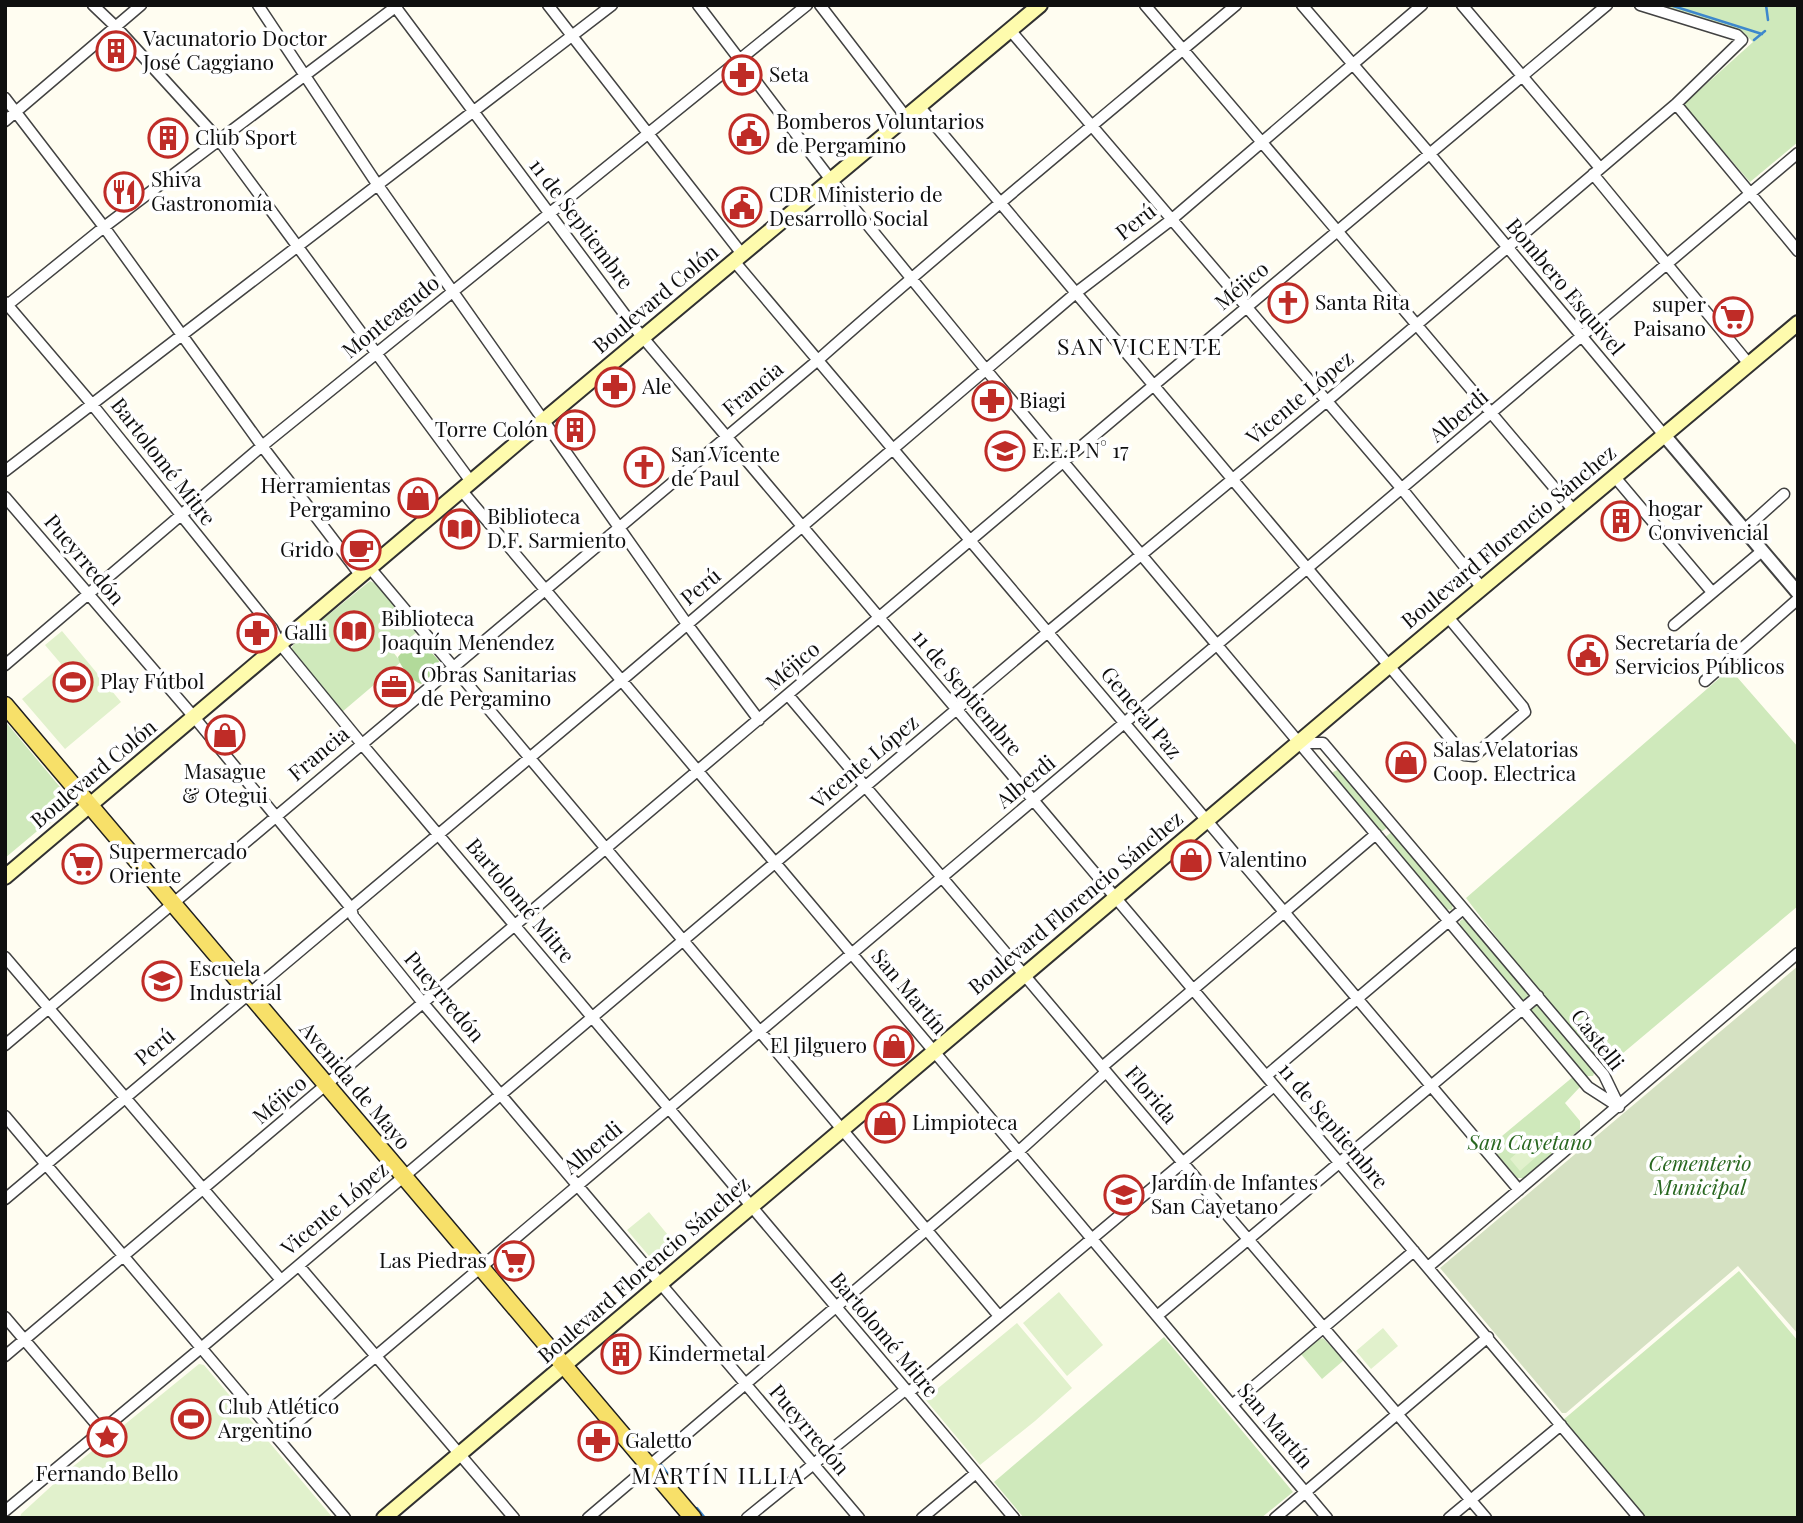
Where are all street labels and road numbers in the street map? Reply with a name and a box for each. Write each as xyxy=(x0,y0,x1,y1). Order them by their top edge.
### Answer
street label: 11 de Septiembre xyxy=(524,152,641,294)
street label: Perú xyxy=(1109,196,1161,245)
street label: Bombero Esquivel xyxy=(1501,211,1632,360)
street label: Boulevard Colón xyxy=(586,236,724,358)
street label: Méjico xyxy=(1208,254,1273,315)
street label: Monteagudo xyxy=(335,268,444,363)
street label: Vicente López xyxy=(1238,343,1358,450)
street label: Francia xyxy=(715,354,788,421)
street label: Alberdi xyxy=(1422,382,1493,448)
street label: Bartolomé Mitre xyxy=(106,391,223,530)
street label: Boulevard Florencio Sánchez xyxy=(1395,437,1621,634)
street label: Pueyrredón xyxy=(39,507,132,610)
street label: Perú xyxy=(674,561,726,610)
street label: 11 de Septiembre xyxy=(907,622,1030,761)
street label: Méjico xyxy=(759,634,824,695)
street label: General Paz xyxy=(1096,660,1189,764)
street label: Vicente López xyxy=(803,707,923,814)
street label: Boulevard Colón xyxy=(24,711,162,833)
street label: Francia xyxy=(281,719,354,786)
street label: Alberdi xyxy=(989,748,1060,814)
street label: Boulevard Florencio Sánchez xyxy=(962,803,1188,1000)
street label: Bartolomé Mitre xyxy=(461,831,582,968)
street label: San Martín xyxy=(866,942,955,1040)
street label: Pueyrredón xyxy=(399,944,492,1047)
street label: Castelli xyxy=(1566,1002,1631,1075)
street label: Avenida de Mayo xyxy=(294,1014,418,1155)
street label: Perú xyxy=(128,1021,180,1070)
street label: 11 de Septiembre xyxy=(1273,1055,1396,1194)
street label: Florida xyxy=(1120,1059,1185,1129)
street label: Méjico xyxy=(246,1068,311,1129)
street label: Alberdi xyxy=(556,1114,627,1180)
street label: Vicente López xyxy=(273,1154,393,1261)
street label: Boulevard Florencio Sánchez xyxy=(531,1169,754,1368)
street label: Bartolomé Mitre xyxy=(825,1265,946,1402)
street label: San Martín xyxy=(1232,1376,1321,1474)
street label: Pueyrredón xyxy=(764,1377,857,1480)

